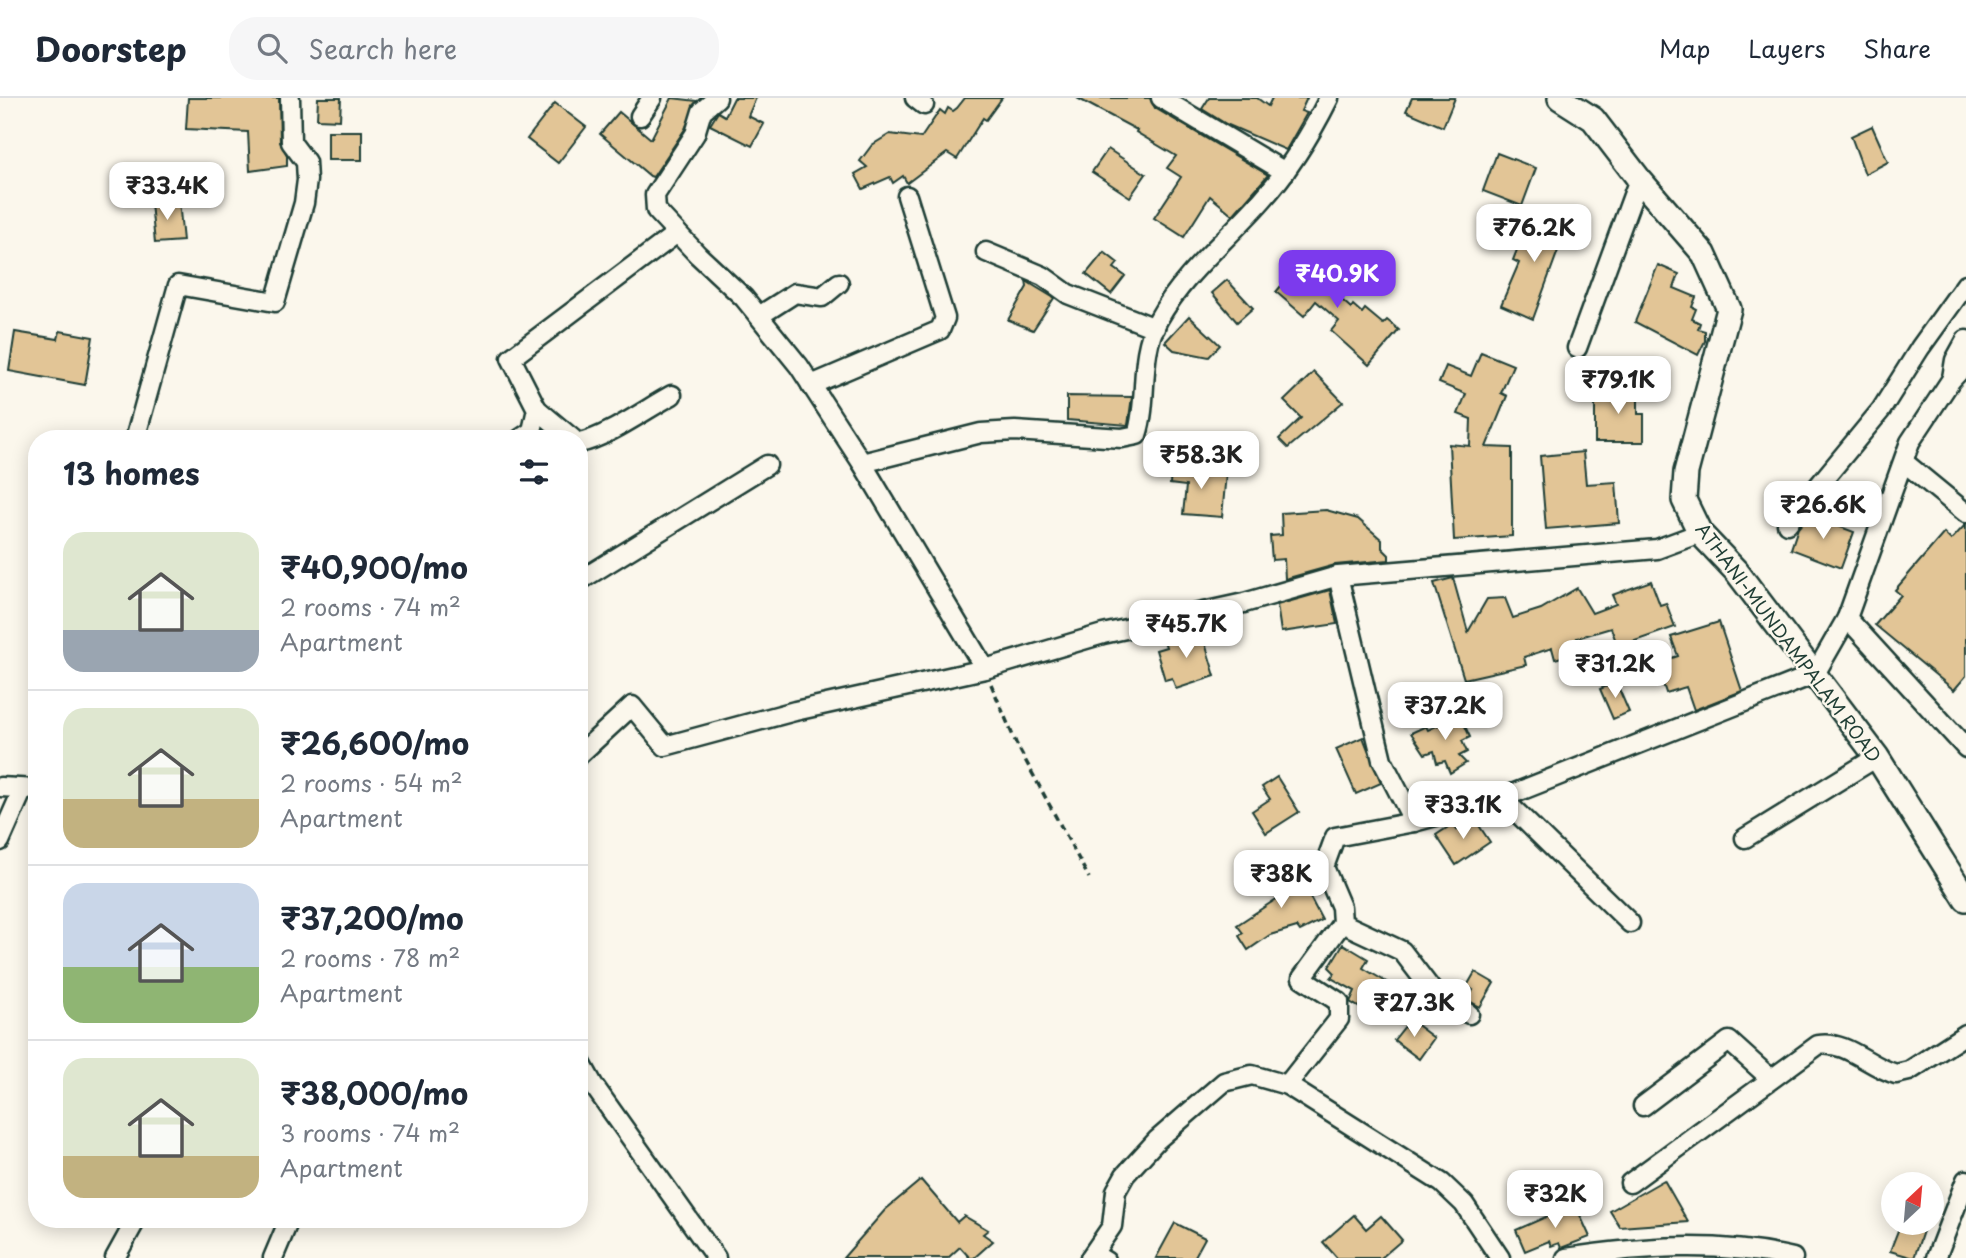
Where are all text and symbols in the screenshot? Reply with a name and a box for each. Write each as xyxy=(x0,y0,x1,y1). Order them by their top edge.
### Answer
search box xyxy=(229,17,719,80)
text: Doorstep xyxy=(35,23,187,73)
icon: search xyxy=(253,29,291,67)
text: Search here xyxy=(309,29,457,68)
text: Map xyxy=(1659,30,1710,66)
text: Layers xyxy=(1748,30,1825,66)
text: Share xyxy=(1863,30,1931,66)
pin: ₹33.4K xyxy=(110,162,224,222)
text: ₹33.4K xyxy=(125,167,209,202)
pin: ₹76.2K xyxy=(1477,204,1591,264)
text: ₹76.2K xyxy=(1492,209,1576,244)
pin: ₹40.9K xyxy=(1280,250,1394,310)
text: ₹40.9K xyxy=(1295,255,1379,290)
pin: ₹79.1K xyxy=(1561,356,1675,416)
text: ₹79.1K xyxy=(1581,361,1655,396)
pin: ₹58.3K xyxy=(1144,432,1258,491)
text: ₹58.3K xyxy=(1159,436,1243,471)
text: 13 homes xyxy=(63,450,200,495)
icon: filters xyxy=(515,453,553,491)
pin: ₹26.6K xyxy=(1766,482,1880,541)
text: ₹26.6K xyxy=(1780,486,1866,521)
street label: ATHANI-MUNDAMPALAM ROAD xyxy=(1690,517,1888,768)
text: ₹40,900/mo xyxy=(280,544,468,589)
icon: home xyxy=(119,560,203,644)
text: 2 rooms · 74 m² xyxy=(280,589,461,624)
pin: ₹45.7K xyxy=(1129,601,1243,660)
text: ₹45.7K xyxy=(1145,605,1227,640)
text: Apartment xyxy=(280,624,403,659)
pin: ₹31.2K xyxy=(1558,640,1672,700)
text: ₹31.2K xyxy=(1575,645,1655,680)
pin: ₹37.2K xyxy=(1388,682,1502,742)
text: ₹37.2K xyxy=(1404,687,1486,722)
text: ₹26,600/mo xyxy=(280,720,469,765)
icon: home xyxy=(119,736,203,820)
text: 2 rooms · 54 m² xyxy=(280,765,463,800)
pin: ₹33.1K xyxy=(1406,782,1520,841)
text: ₹33.1K xyxy=(1424,786,1502,821)
text: Apartment xyxy=(280,800,403,835)
pin: ₹38K xyxy=(1240,850,1322,910)
text: ₹38K xyxy=(1250,855,1312,890)
text: ₹37,200/mo xyxy=(280,895,464,940)
icon: home xyxy=(119,911,203,995)
text: 2 rooms · 78 m² xyxy=(280,940,460,975)
text: Apartment xyxy=(280,975,403,1010)
pin: ₹27.3K xyxy=(1357,979,1471,1039)
text: ₹27.3K xyxy=(1373,984,1455,1019)
text: ₹38,000/mo xyxy=(280,1070,468,1115)
icon: home xyxy=(119,1086,203,1170)
text: 3 rooms · 74 m² xyxy=(280,1115,460,1150)
text: Apartment xyxy=(280,1150,403,1185)
pin: ₹32K xyxy=(1514,1170,1596,1230)
north arrow xyxy=(1881,1172,1944,1236)
map controls xyxy=(1881,1172,1944,1235)
text: ₹32K xyxy=(1523,1175,1587,1210)

